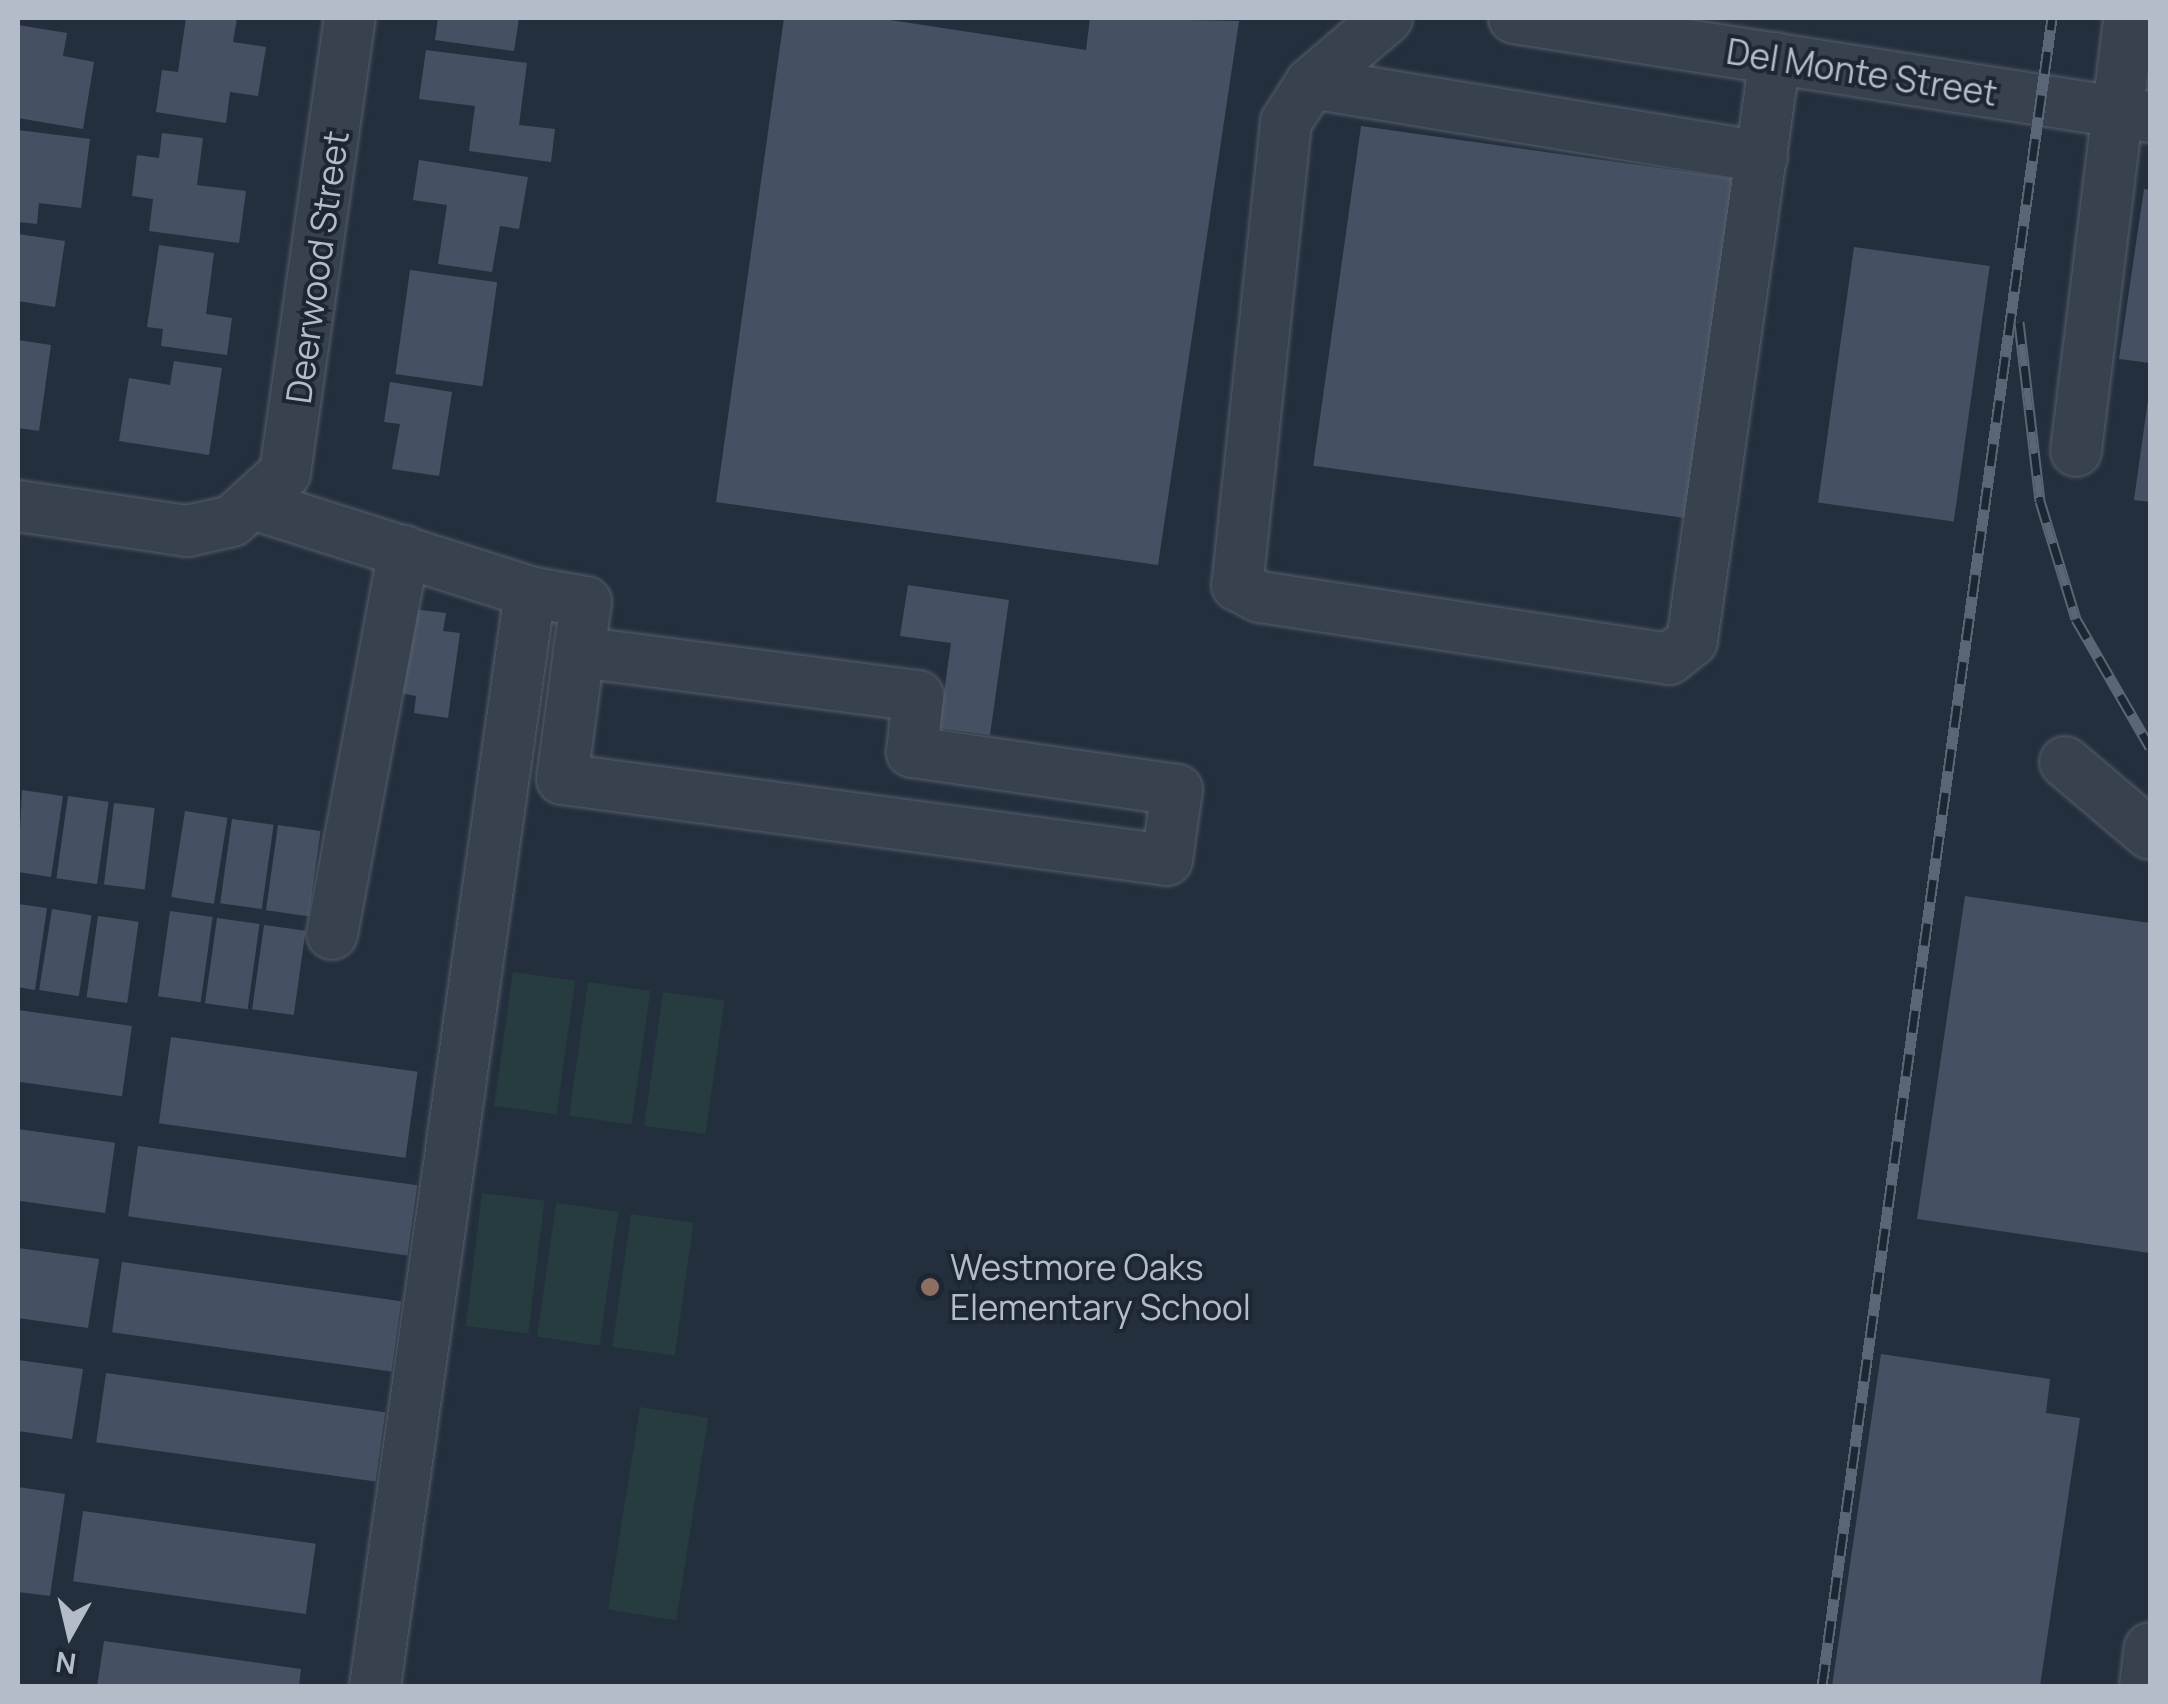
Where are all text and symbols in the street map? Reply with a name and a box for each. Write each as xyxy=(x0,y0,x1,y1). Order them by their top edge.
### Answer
street label: Del Monte Street xyxy=(1724,30,2000,114)
street label: Deerwood Street xyxy=(277,128,357,406)
place label: Westmore Oaks Elementary School xyxy=(950,1246,1251,1328)
marker: Westmore Oaks Elementary School xyxy=(919,1276,941,1298)
north arrow xyxy=(20,1584,120,1684)
text: N xyxy=(53,1643,78,1684)

